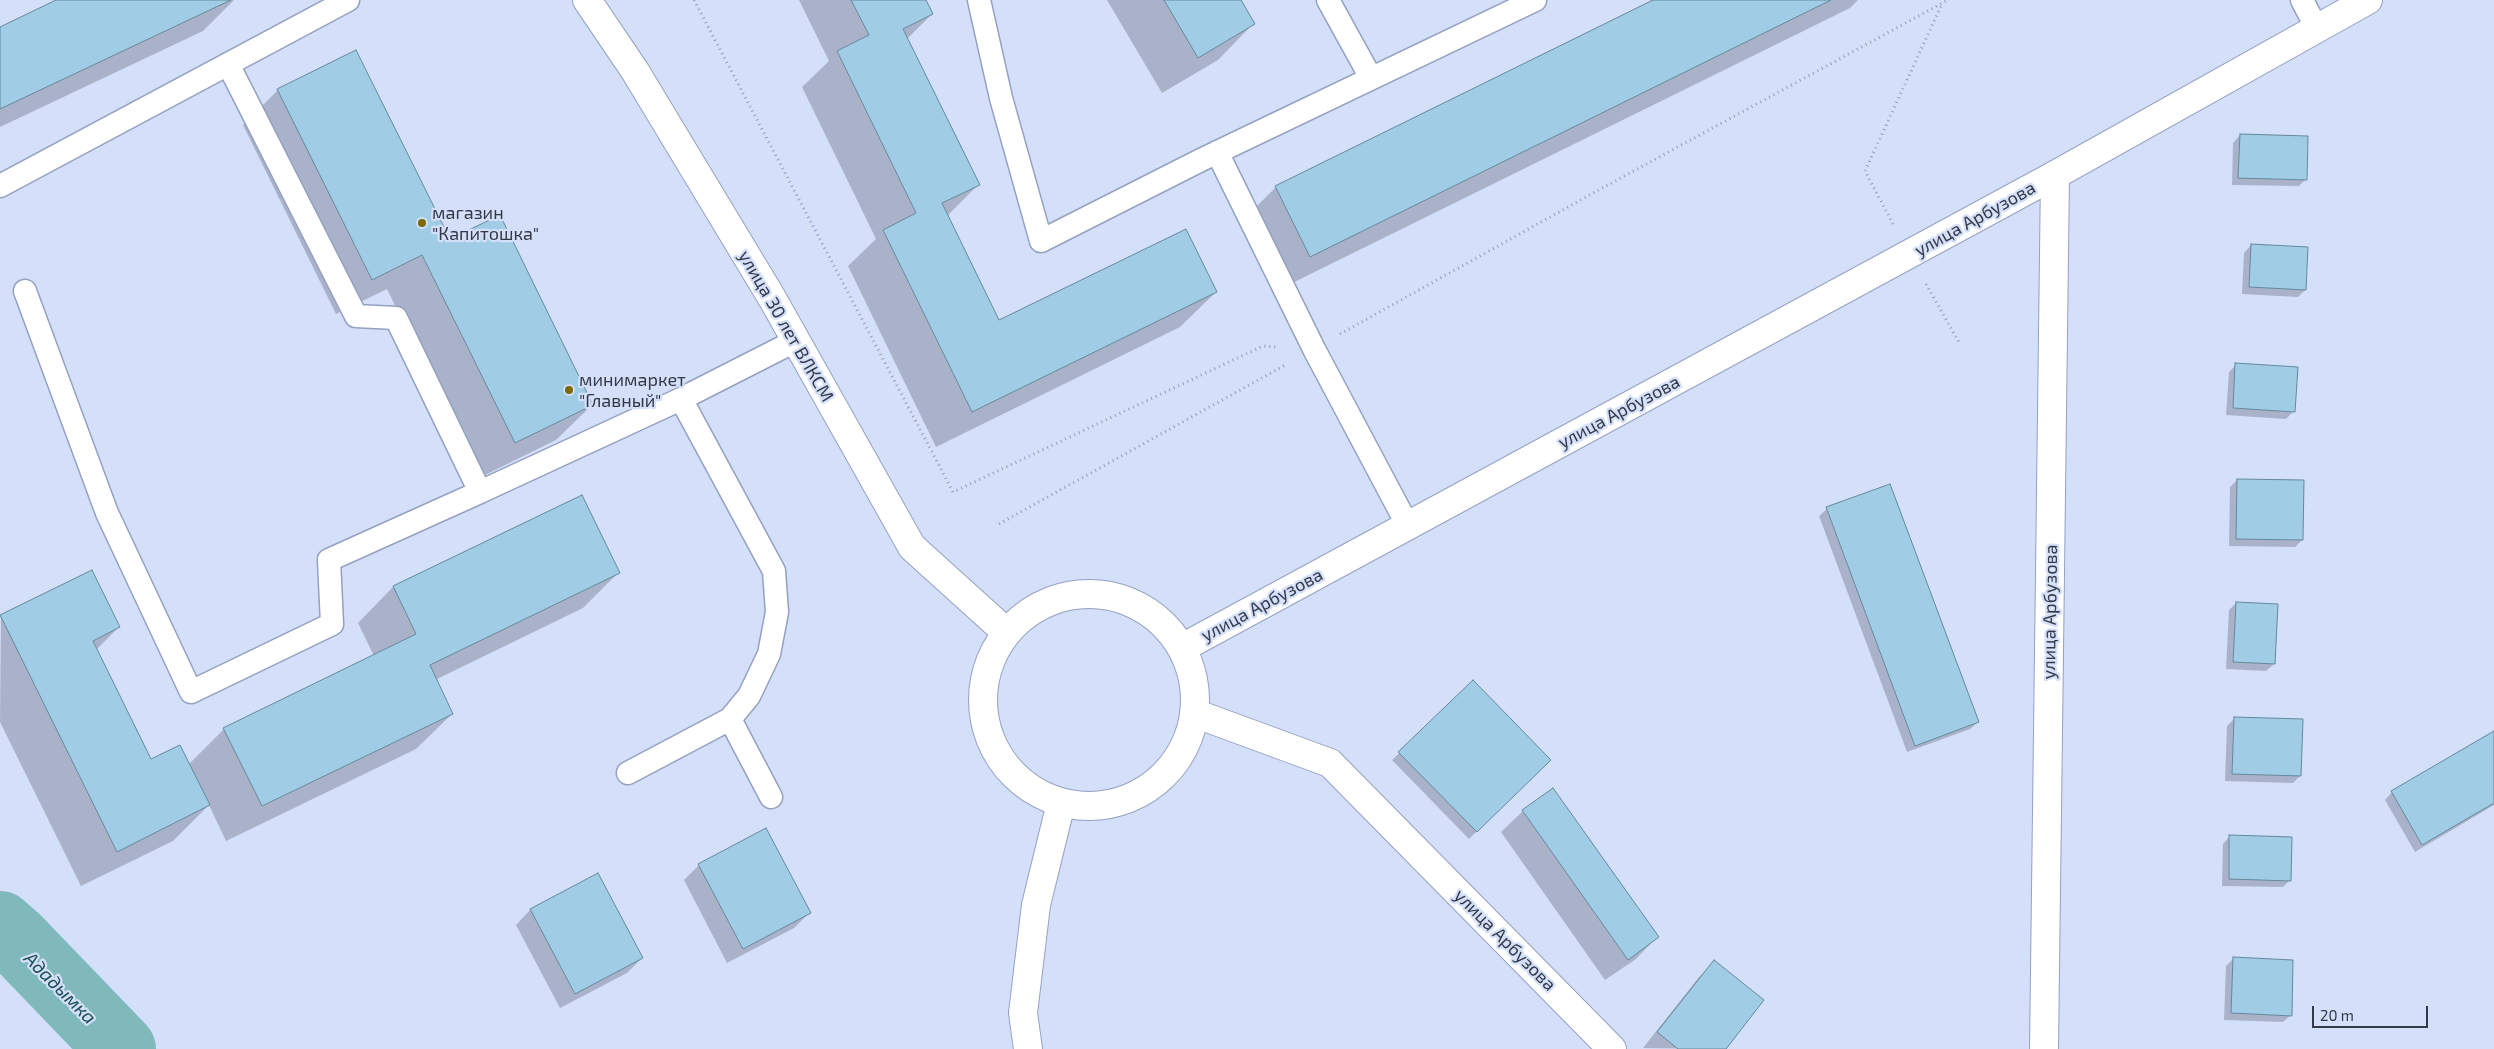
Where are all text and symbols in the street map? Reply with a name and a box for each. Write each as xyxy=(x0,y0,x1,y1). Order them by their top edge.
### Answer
street label: улица Арбузова xyxy=(1911,177,2039,261)
place label: магазин "Капитошка" xyxy=(432,202,539,244)
marker: магазин "Капитошка" xyxy=(416,217,428,229)
street label: улица 30 лет ВЛКСМ xyxy=(734,247,838,405)
place label: минимаркет "Главный" xyxy=(579,369,686,412)
street label: улица Арбузова xyxy=(1554,371,1684,453)
marker: минимаркет "Главный" xyxy=(563,384,575,396)
street label: улица Арбузова xyxy=(2038,544,2062,680)
street label: улица Арбузова xyxy=(1197,564,1327,646)
street label: улица Арбузова xyxy=(1450,885,1560,995)
water label: Ададымка xyxy=(19,947,101,1029)
scale bar xyxy=(2314,996,2430,1028)
text: 20 m xyxy=(2320,1006,2354,1024)

